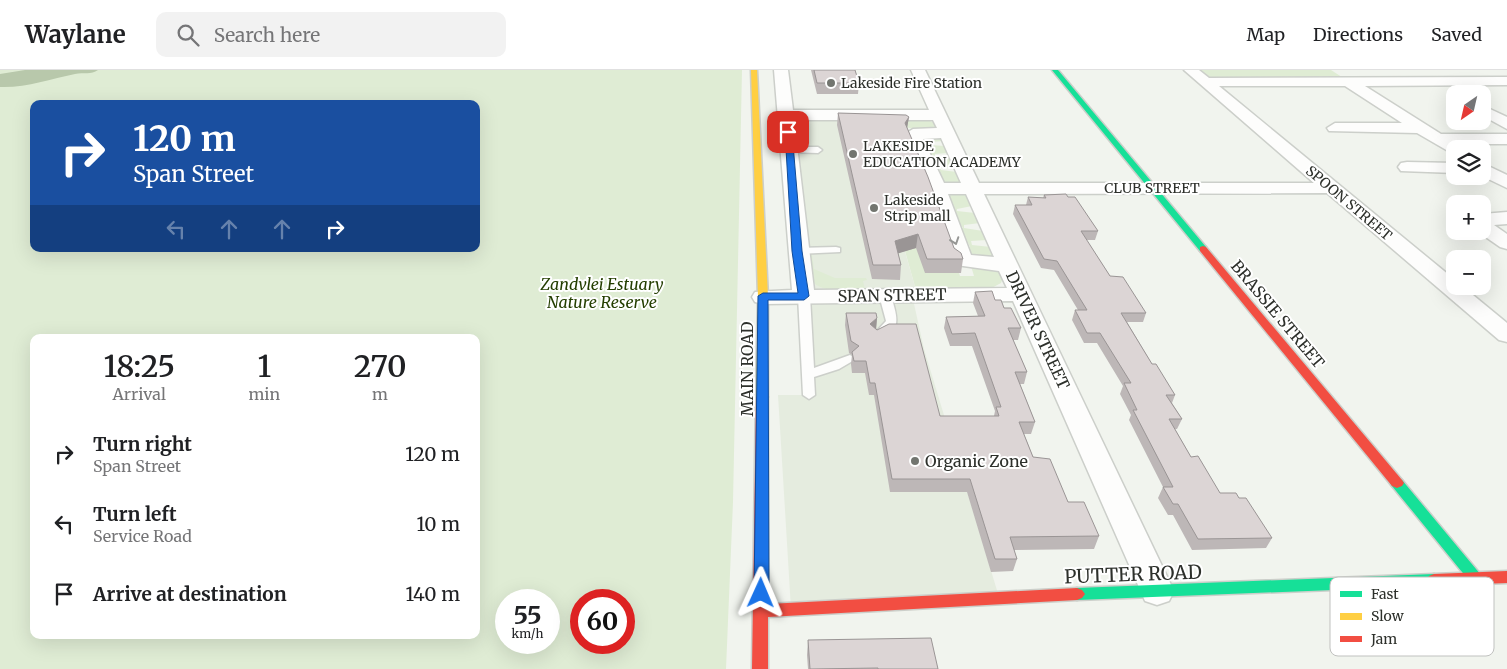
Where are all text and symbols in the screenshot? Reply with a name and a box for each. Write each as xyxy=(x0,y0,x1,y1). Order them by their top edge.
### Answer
search box xyxy=(156,12,506,57)
text: Waylane xyxy=(25,19,126,50)
icon: search xyxy=(174,21,202,49)
text: Search here xyxy=(214,23,320,47)
text: Map xyxy=(1247,23,1285,46)
text: Directions xyxy=(1313,23,1403,46)
text: Saved xyxy=(1431,23,1482,46)
place label: Lakeside Fire Station xyxy=(841,74,982,92)
marker: Lakeside Fire Station xyxy=(825,77,837,89)
north arrow xyxy=(1446,85,1491,130)
map controls xyxy=(1446,85,1491,295)
pin xyxy=(767,111,809,153)
text: 120 m xyxy=(133,117,236,161)
icon: arrive xyxy=(774,118,802,146)
icon: right xyxy=(50,120,115,185)
place label: LAKESIDE EDUCATION ACADEMY xyxy=(863,137,1022,171)
button: layers xyxy=(1446,140,1491,185)
marker: LAKESIDE EDUCATION ACADEMY xyxy=(847,148,859,160)
text: Span Street xyxy=(133,160,254,188)
street label: SPOON STREET xyxy=(1302,162,1396,245)
street label: CLUB STREET xyxy=(1104,179,1200,197)
place label: Lakeside Strip mall xyxy=(884,191,951,225)
button: + xyxy=(1446,195,1491,240)
marker: Lakeside Strip mall xyxy=(868,202,880,214)
icon: left xyxy=(162,215,190,243)
icon: ahead xyxy=(215,215,243,243)
icon: ahead xyxy=(268,215,296,243)
icon: right xyxy=(321,215,349,243)
one-way arrow xyxy=(950,236,960,245)
button: − xyxy=(1446,250,1491,295)
street label: BRASSIE STREET xyxy=(1227,256,1329,372)
street label: DRIVER STREET xyxy=(1002,268,1074,392)
park label: Zandvlei Estuary Nature Reserve xyxy=(540,274,664,312)
street label: SPAN STREET xyxy=(837,284,947,306)
street label: MAIN ROAD xyxy=(737,321,757,417)
text: 18:25 xyxy=(104,347,175,385)
text: 1 xyxy=(257,347,271,385)
text: 270 xyxy=(354,347,407,385)
text: Arrival xyxy=(113,384,166,404)
text: min xyxy=(248,384,280,404)
text: m xyxy=(372,384,388,404)
text: Turn right xyxy=(93,432,192,456)
icon: right xyxy=(50,440,78,468)
text: 120 m xyxy=(405,442,460,466)
place label: Organic Zone xyxy=(925,451,1028,471)
marker: Organic Zone xyxy=(909,455,921,467)
text: Span Street xyxy=(93,456,181,476)
text: Turn left xyxy=(93,502,177,526)
icon: left xyxy=(50,510,78,538)
text: 10 m xyxy=(417,512,460,536)
text: Service Road xyxy=(93,526,192,546)
street label: PUTTER ROAD xyxy=(1064,560,1202,588)
position arrow xyxy=(734,566,786,618)
legend xyxy=(1330,577,1494,656)
icon: arrive xyxy=(50,580,78,608)
text: Arrive at destination xyxy=(93,582,287,606)
text: 140 m xyxy=(405,582,460,606)
text: Fast xyxy=(1371,585,1399,603)
speed limit sign: 60 xyxy=(570,589,635,654)
text: 55 xyxy=(513,599,542,631)
text: Slow xyxy=(1371,607,1404,625)
text: km/h xyxy=(512,626,543,641)
text: Jam xyxy=(1370,630,1397,648)

